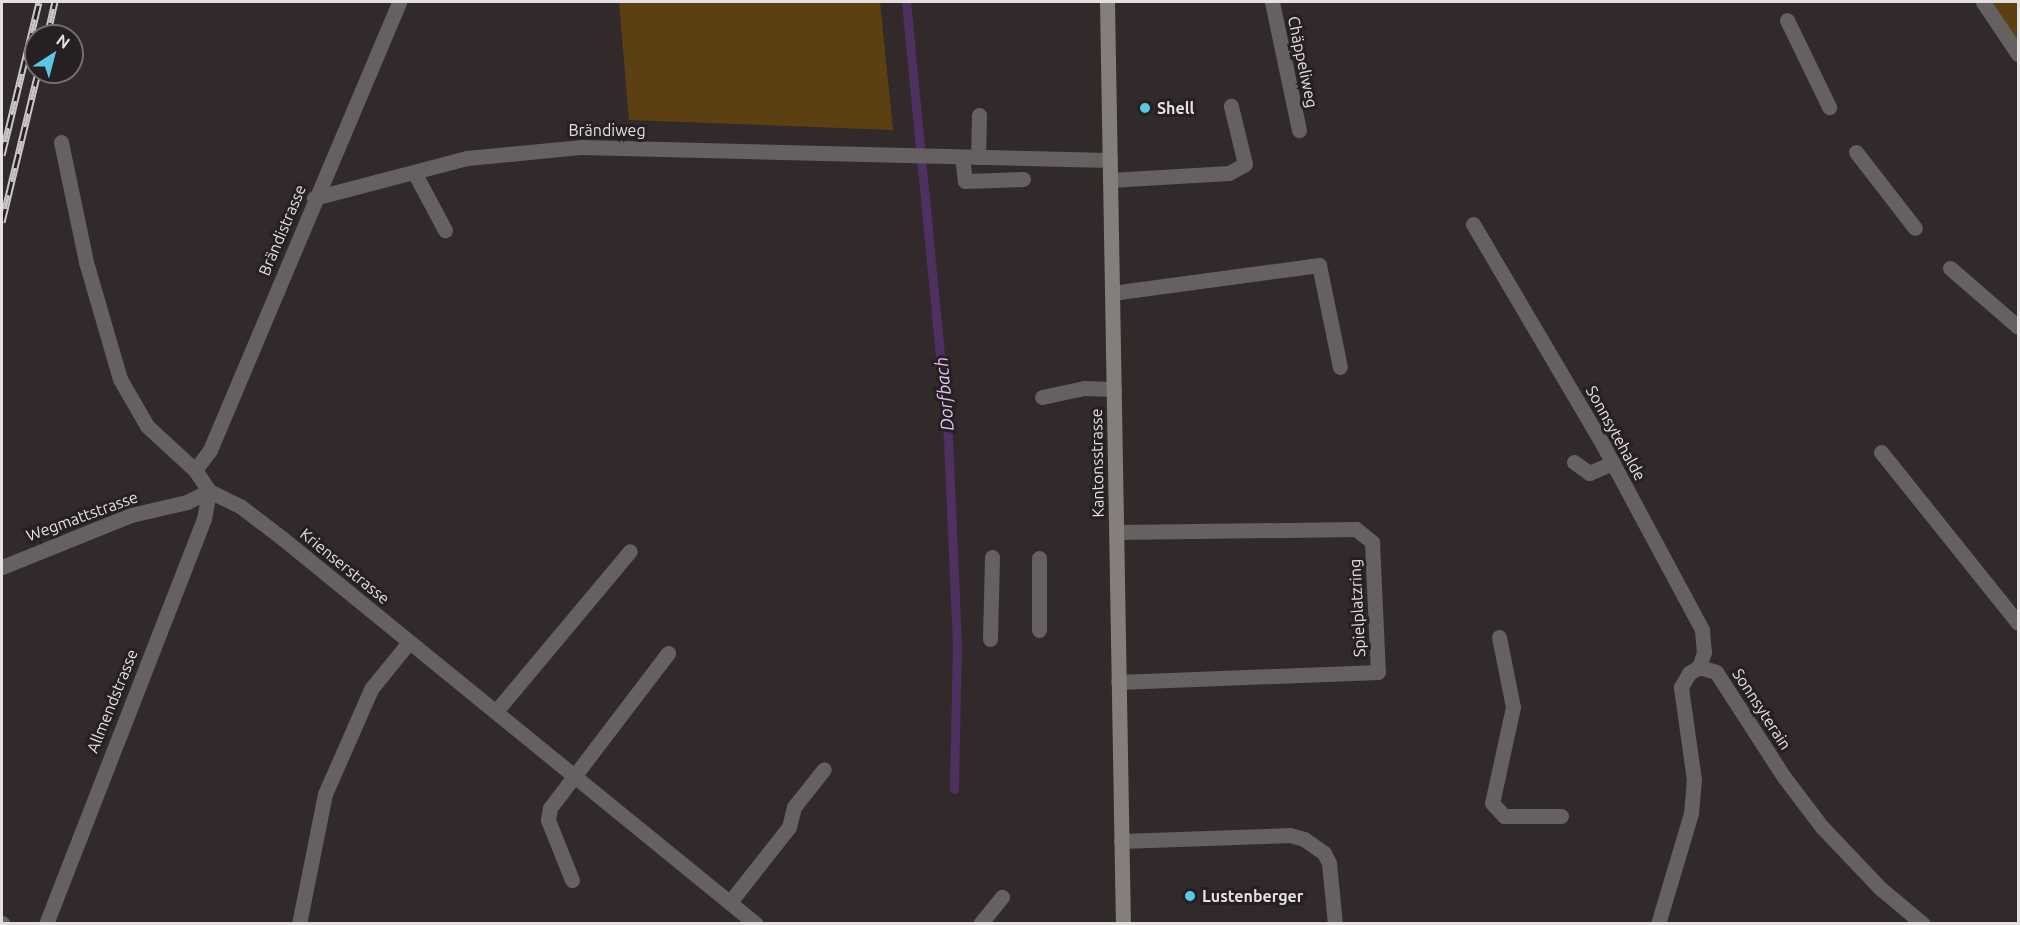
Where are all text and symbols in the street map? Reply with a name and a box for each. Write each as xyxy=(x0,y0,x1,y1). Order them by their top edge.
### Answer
street label: Chäppeliweg xyxy=(1284,14,1322,110)
north arrow xyxy=(24,24,84,84)
text: N xyxy=(53,30,74,52)
place label: Shell xyxy=(1157,98,1194,118)
marker: Shell xyxy=(1138,101,1152,115)
street label: Brändiweg xyxy=(568,120,646,140)
street label: Brändistrasse xyxy=(254,182,310,278)
water label: Dorfbach xyxy=(930,356,958,432)
street label: Sonnsytehalde xyxy=(1582,382,1650,484)
street label: Kantonsstrasse xyxy=(1086,408,1108,518)
street label: Wegmattstrasse xyxy=(24,487,140,545)
street label: Krienserstrasse xyxy=(296,524,394,608)
street label: Spielplatzring xyxy=(1345,558,1369,658)
street label: Allmendstrasse xyxy=(82,646,142,756)
street label: Sonnsyterain xyxy=(1729,665,1795,753)
place label: Lustenberger xyxy=(1202,886,1303,906)
marker: Lustenberger xyxy=(1183,889,1197,903)

